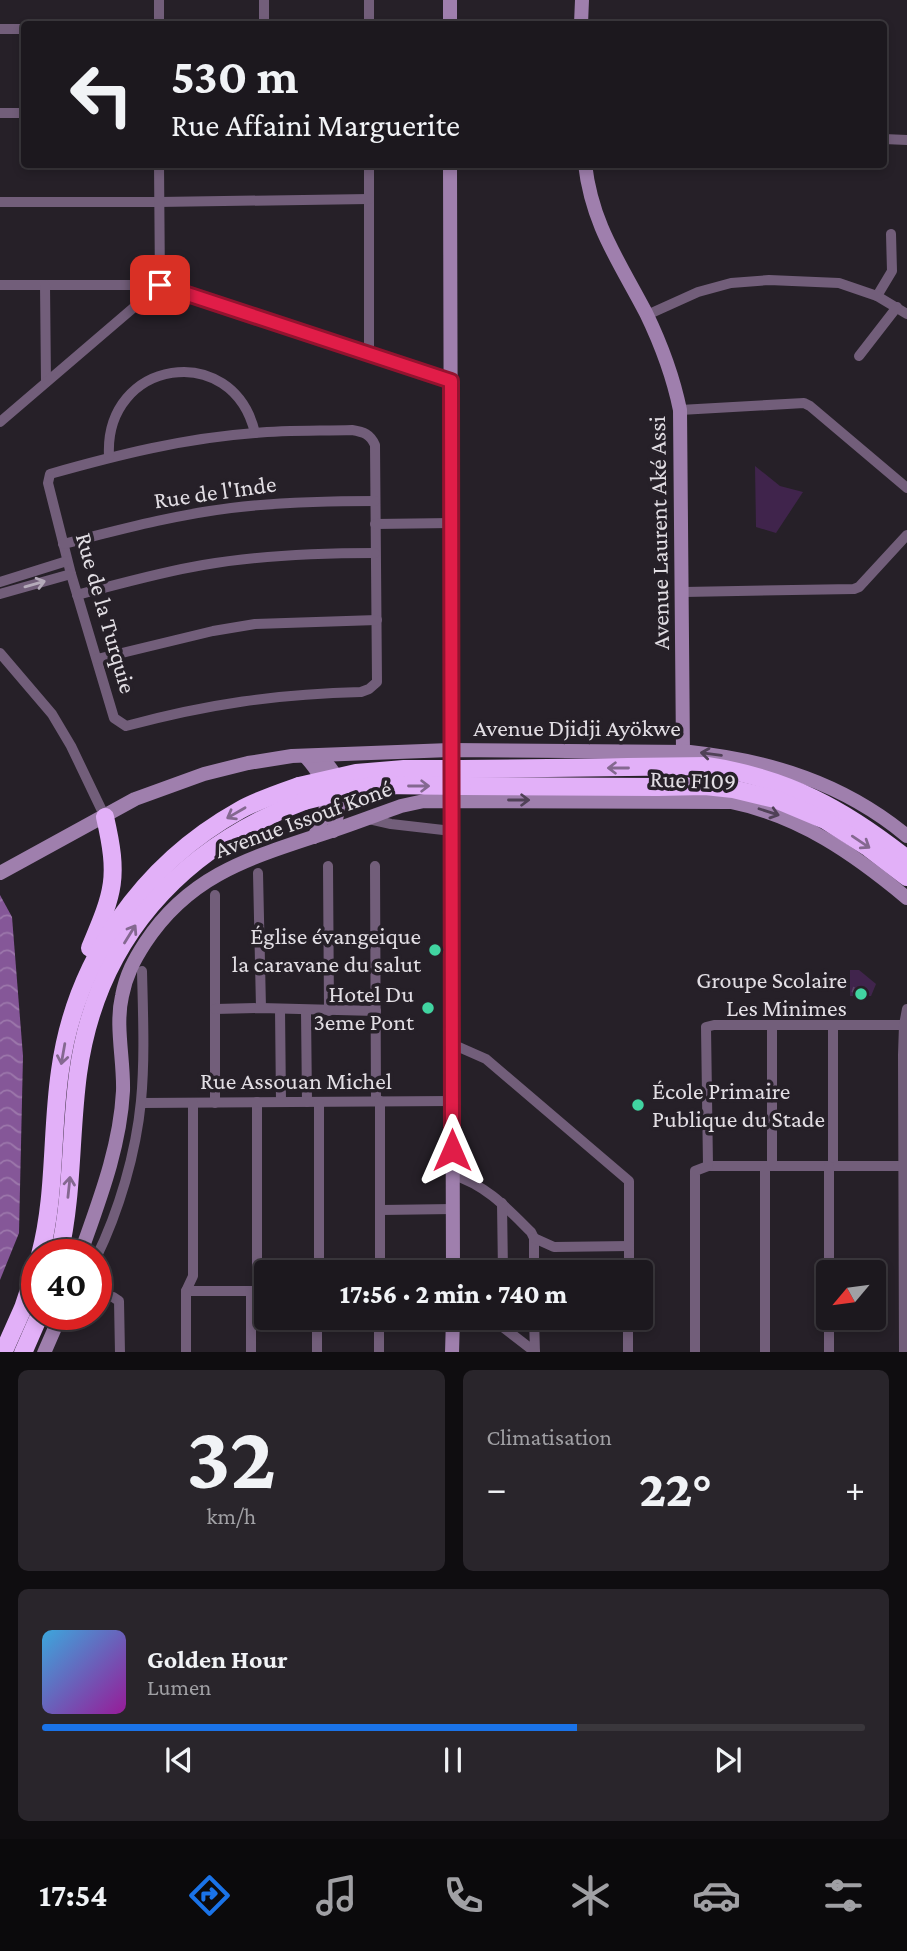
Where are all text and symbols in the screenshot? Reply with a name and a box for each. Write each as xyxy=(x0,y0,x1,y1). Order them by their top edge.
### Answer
icon: left xyxy=(56,49,147,140)
text: 530 m xyxy=(171,49,298,104)
text: Rue Affaini Marguerite xyxy=(171,107,460,143)
pin xyxy=(130,255,190,315)
icon: arrive xyxy=(141,266,179,304)
street label: Avenue Laurent Aké Assi xyxy=(643,416,674,650)
street label: Rue de l'Inde xyxy=(152,470,278,513)
street label: Rue de la Turquie xyxy=(71,529,142,696)
one-way arrow xyxy=(24,577,46,590)
street label: Avenue Djidji Ayökwe xyxy=(473,714,681,741)
one-way arrow xyxy=(700,748,723,761)
one-way arrow xyxy=(606,761,629,775)
street label: Rue F109 xyxy=(649,765,737,794)
street label: Avenue Issouf Koné xyxy=(211,774,395,863)
one-way arrow xyxy=(408,779,431,793)
one-way arrow xyxy=(507,793,530,807)
one-way arrow xyxy=(227,806,247,820)
one-way arrow xyxy=(758,807,780,820)
one-way arrow xyxy=(851,835,870,849)
place label: Église évangeique la caravane du salut xyxy=(232,922,422,977)
one-way arrow xyxy=(123,925,137,945)
marker: Église évangeique la caravane du salut xyxy=(427,942,443,958)
place label: Groupe Scolaire Les Minimes xyxy=(696,966,847,1021)
place label: Hotel Du 3eme Pont xyxy=(313,980,415,1035)
marker: Groupe Scolaire Les Minimes xyxy=(853,986,869,1002)
marker: Hotel Du 3eme Pont xyxy=(420,1000,436,1016)
one-way arrow xyxy=(56,1042,69,1064)
street label: Rue Assouan Michel xyxy=(200,1067,392,1094)
place label: École Primaire Publique du Stade xyxy=(652,1077,825,1132)
marker: École Primaire Publique du Stade xyxy=(630,1097,646,1113)
position arrow xyxy=(415,1113,489,1187)
one-way arrow xyxy=(63,1177,76,1199)
speed limit sign: 40 xyxy=(21,1239,112,1330)
north arrow xyxy=(816,1260,886,1330)
map controls xyxy=(816,1260,886,1330)
text: 17:56 · 2 min · 740 m xyxy=(340,1280,567,1309)
text: 32 xyxy=(186,1406,276,1508)
text: Climatisation xyxy=(487,1424,612,1450)
text: 22° xyxy=(639,1459,713,1517)
text: − xyxy=(487,1467,507,1509)
text: + xyxy=(845,1467,865,1509)
text: km/h xyxy=(206,1503,256,1529)
text: Golden Hour xyxy=(147,1645,288,1674)
text: Lumen xyxy=(147,1674,211,1700)
icon: previous xyxy=(160,1741,198,1779)
icon: pause xyxy=(434,1741,472,1779)
icon: next xyxy=(709,1741,747,1779)
icon: directions xyxy=(185,1871,234,1920)
icon: music xyxy=(312,1871,361,1920)
icon: phone xyxy=(439,1871,488,1920)
icon: climate xyxy=(566,1871,615,1920)
icon: car xyxy=(692,1871,741,1920)
icon: filters xyxy=(819,1871,868,1920)
text: 17:54 xyxy=(39,1877,108,1913)

